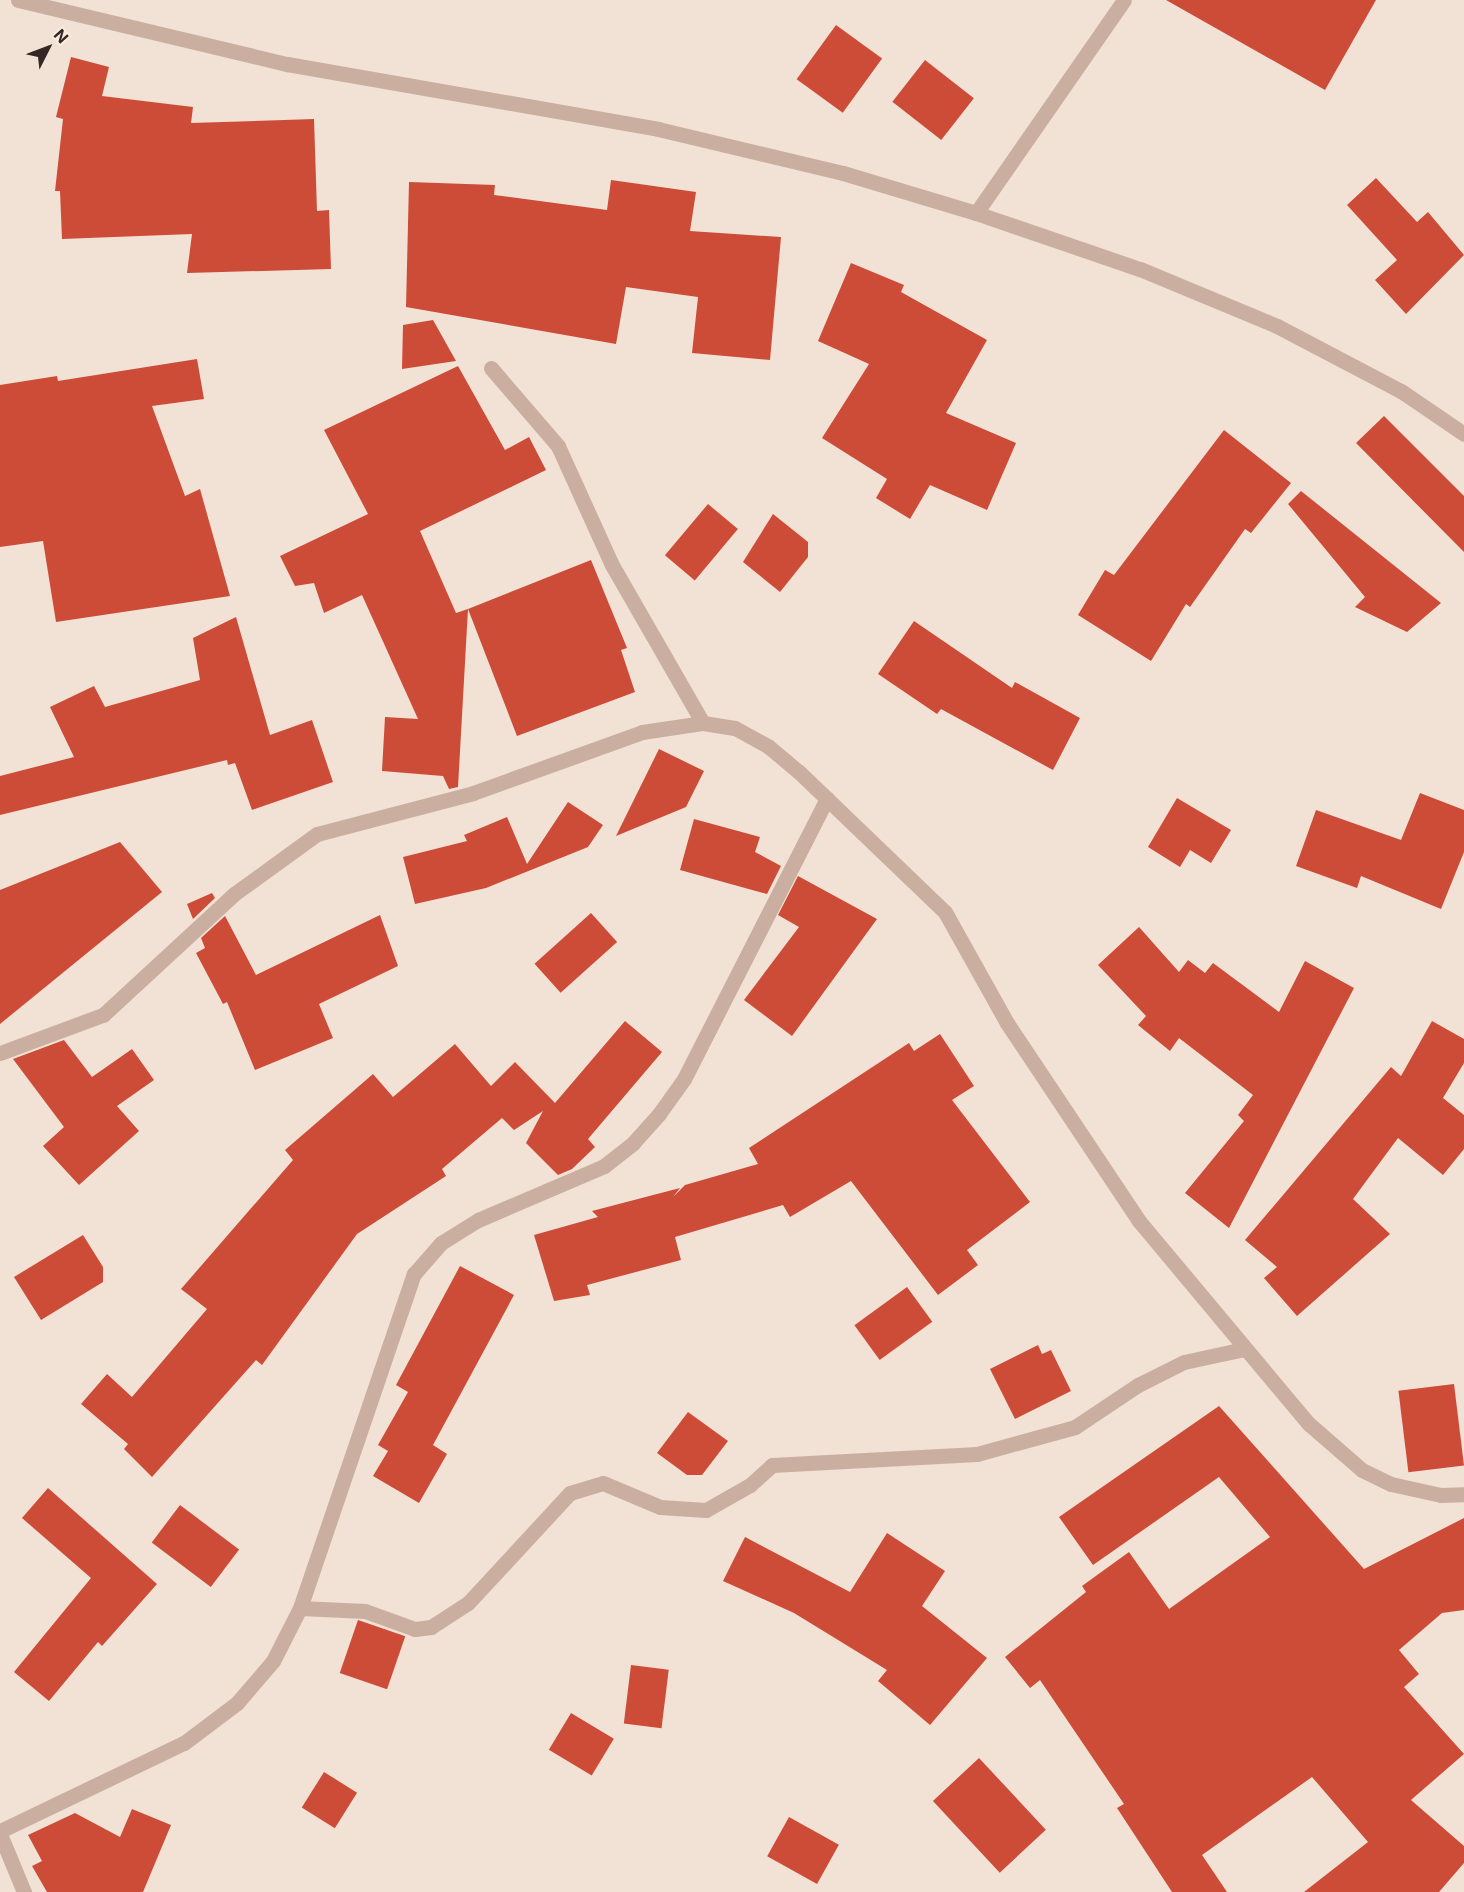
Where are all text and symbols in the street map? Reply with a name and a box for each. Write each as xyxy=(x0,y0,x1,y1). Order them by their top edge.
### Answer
north arrow xyxy=(18,18,78,78)
text: N xyxy=(50,25,73,47)

